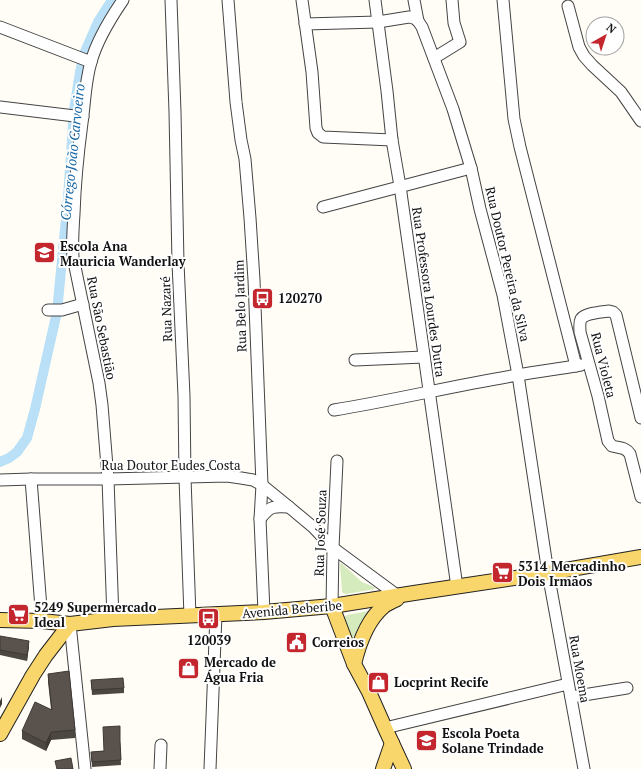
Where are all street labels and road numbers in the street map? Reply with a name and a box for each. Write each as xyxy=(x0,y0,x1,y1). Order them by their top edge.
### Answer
street label: Rua Doutor Pereira da Silva xyxy=(481,185,535,344)
street label: Rua Professora Lourdes Dutra xyxy=(408,206,450,379)
street label: Rua Belo Jardim xyxy=(229,259,251,353)
street label: Rua São Sebastião xyxy=(83,275,121,381)
street label: Rua Nazaré xyxy=(156,276,176,342)
street label: Rua Violeta xyxy=(587,330,621,400)
street label: Rua Doutor Eudes Costa xyxy=(101,456,241,474)
street label: Rua José Souza xyxy=(309,489,331,577)
street label: Avenida Beberibe xyxy=(241,596,343,622)
street label: Rua Moema xyxy=(565,634,595,705)

